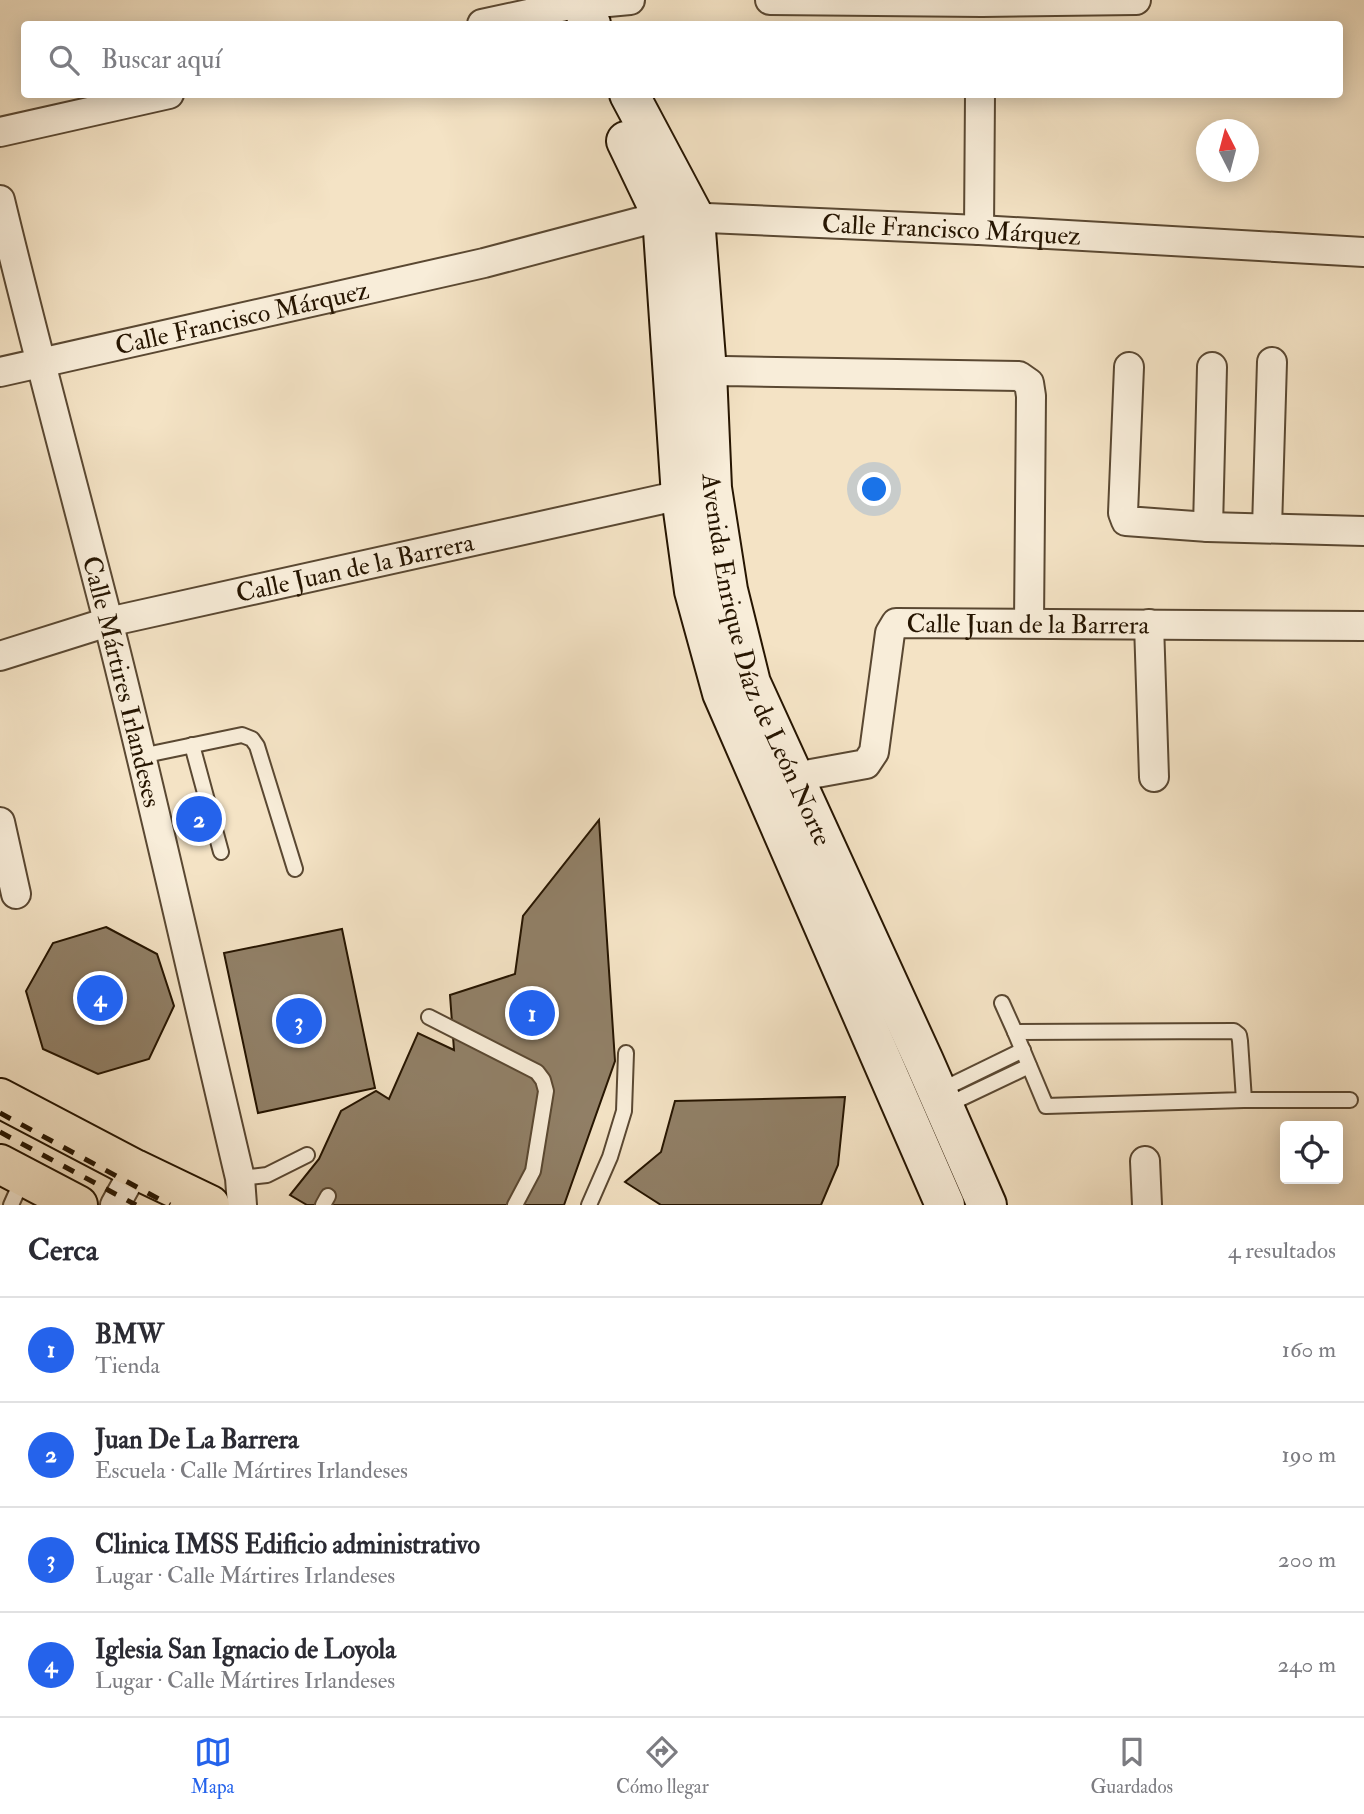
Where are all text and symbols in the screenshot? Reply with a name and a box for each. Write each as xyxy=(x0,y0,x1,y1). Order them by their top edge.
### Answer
search box xyxy=(21,21,1343,98)
icon: search xyxy=(45,41,83,79)
text: Buscar aquí xyxy=(101,44,221,76)
north arrow xyxy=(1196,119,1259,182)
street label: Calle Francisco Márquez xyxy=(821,208,1082,253)
street label: Calle Francisco Márquez xyxy=(112,274,373,363)
street label: Avenida Enrique Díaz de León Norte xyxy=(694,472,838,851)
your location xyxy=(857,472,891,506)
street label: Calle Juan de la Barrera xyxy=(233,526,477,610)
street label: Calle Mártires Irlandeses xyxy=(75,553,168,811)
street label: Calle Juan de la Barrera xyxy=(907,608,1150,642)
pin: 2 xyxy=(176,793,222,845)
pin: 4 xyxy=(77,972,123,1024)
pin: 1 xyxy=(509,987,555,1039)
pin: 3 xyxy=(276,995,322,1047)
map controls xyxy=(1280,1121,1343,1184)
button: locate xyxy=(1280,1121,1343,1184)
text: Cerca xyxy=(28,1232,98,1269)
text: 4 resultados xyxy=(1228,1236,1336,1265)
text: BMW xyxy=(95,1319,164,1351)
text: 1 xyxy=(47,1335,55,1364)
text: 160 m xyxy=(1282,1335,1336,1364)
text: Tienda xyxy=(95,1351,160,1380)
text: Juan De La Barrera xyxy=(95,1424,299,1456)
text: 2 xyxy=(45,1440,57,1469)
text: 190 m xyxy=(1282,1440,1336,1469)
text: Escuela · Calle Mártires Irlandeses xyxy=(95,1456,408,1485)
text: Clinica IMSS Edificio administrativo xyxy=(95,1529,480,1561)
text: 3 xyxy=(47,1545,55,1574)
text: 200 m xyxy=(1278,1545,1336,1574)
text: Lugar · Calle Mártires Irlandeses xyxy=(95,1561,395,1590)
text: Iglesia San Ignacio de Loyola xyxy=(95,1634,396,1666)
text: 4 xyxy=(45,1650,57,1679)
text: 240 m xyxy=(1277,1650,1336,1679)
text: Lugar · Calle Mártires Irlandeses xyxy=(95,1666,395,1695)
tab: Mapa xyxy=(191,1733,234,1799)
tab: Cómo llegar xyxy=(616,1733,709,1799)
tab: Guardados xyxy=(1090,1733,1173,1799)

